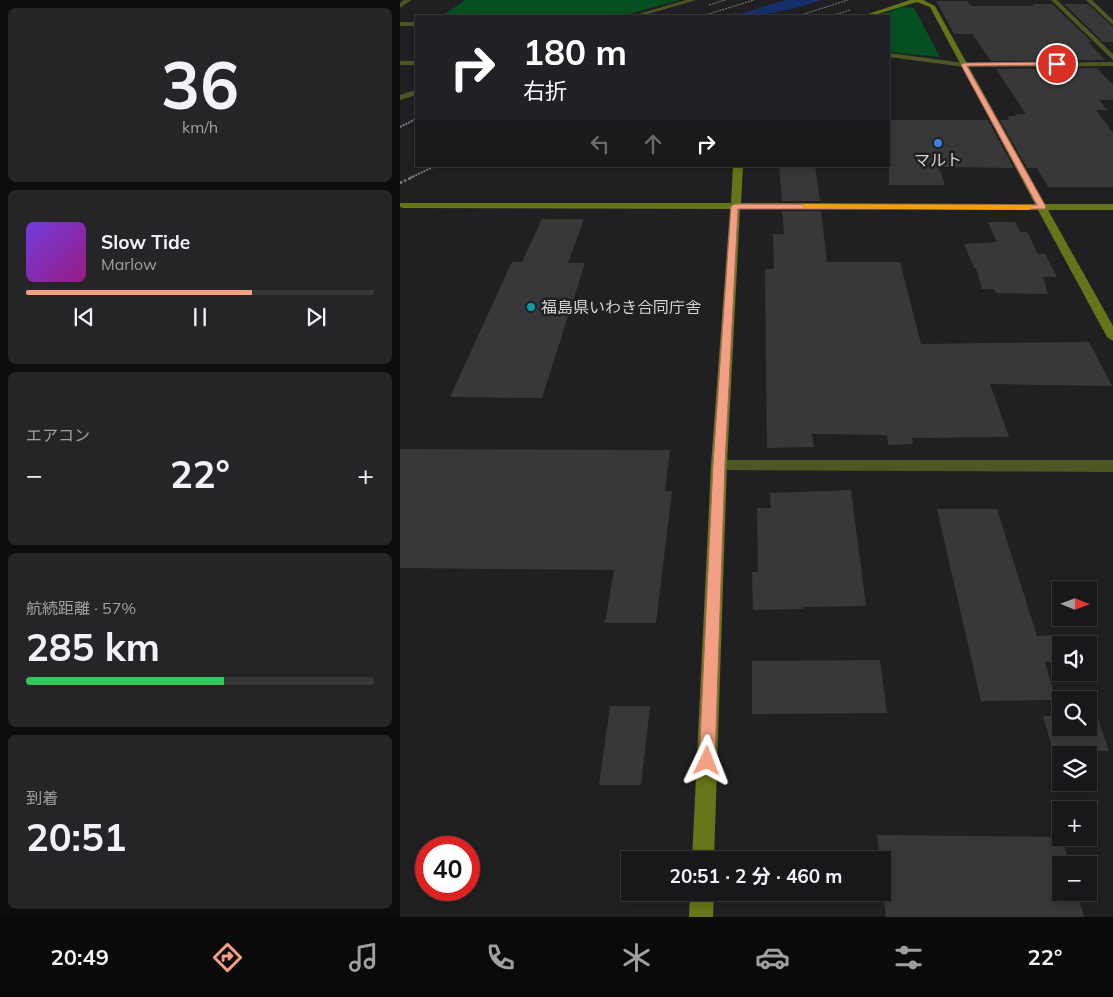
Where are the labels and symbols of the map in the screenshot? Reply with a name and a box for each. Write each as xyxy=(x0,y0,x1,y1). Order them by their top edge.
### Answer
pin xyxy=(1036,43,1078,85)
marker: マルト xyxy=(932,137,944,149)
place label: マルト xyxy=(914,150,962,170)
place label: 福島県いわき合同庁舎 xyxy=(541,297,701,317)
marker: 福島県いわき合同庁舎 xyxy=(525,301,537,313)
north arrow xyxy=(1052,581,1098,626)
position arrow xyxy=(680,734,732,786)
speed limit sign: 40 xyxy=(415,836,480,901)

